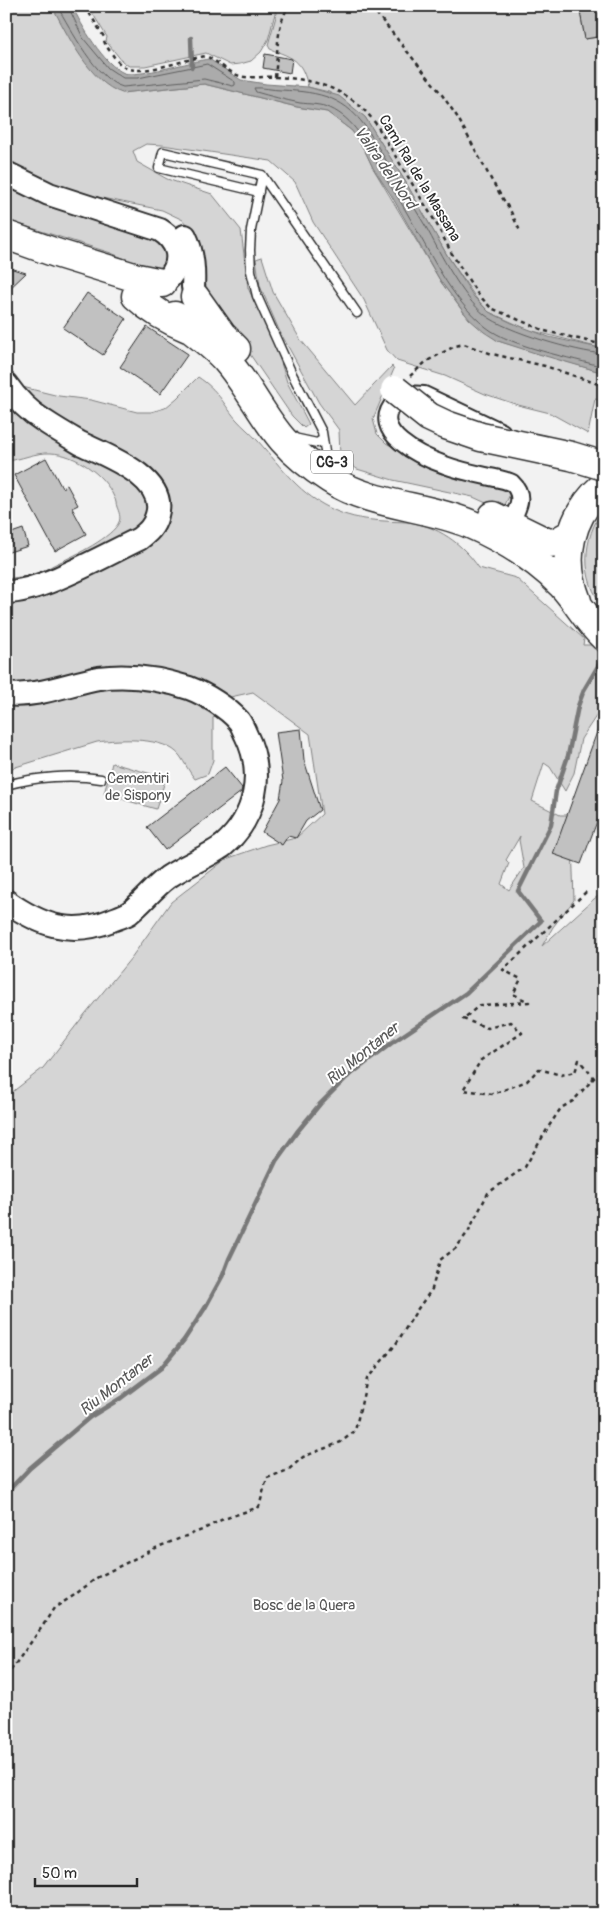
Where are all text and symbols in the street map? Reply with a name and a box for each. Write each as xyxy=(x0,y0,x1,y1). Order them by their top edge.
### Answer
street label: Camí Ral de la Massana xyxy=(374,111,465,245)
water label: Valira del Nord xyxy=(349,122,422,214)
road number: CG-3 xyxy=(311,451,353,474)
park label: Cementiri de Sispony xyxy=(105,769,172,805)
water label: Riu Montaner xyxy=(322,1017,405,1089)
water label: Riu Montaner xyxy=(76,1348,159,1420)
park label: Bosc de la Quera xyxy=(253,1596,355,1615)
scale bar xyxy=(35,1855,138,1887)
text: 50 m xyxy=(42,1864,77,1883)

